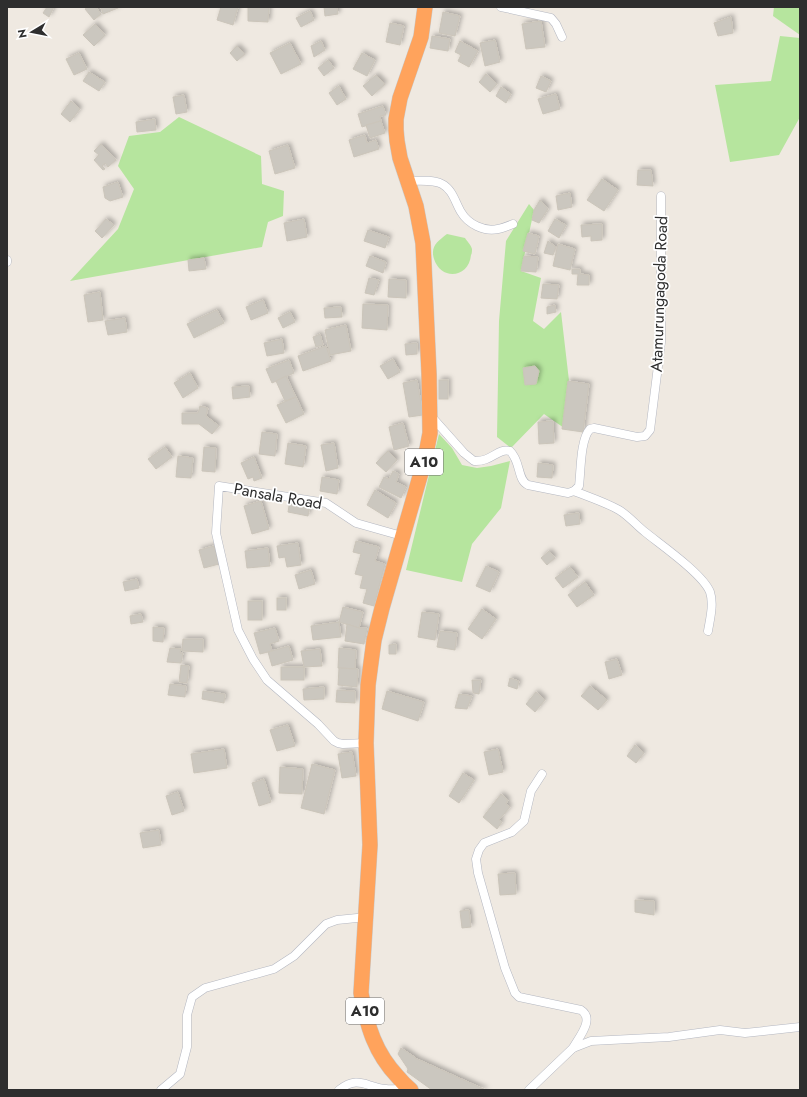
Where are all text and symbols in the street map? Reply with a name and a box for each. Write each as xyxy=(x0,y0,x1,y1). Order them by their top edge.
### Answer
north arrow xyxy=(12,12,52,52)
text: N xyxy=(14,28,31,39)
street label: Atamurungagoda Road xyxy=(645,216,673,372)
road number: A10 xyxy=(405,449,443,475)
street label: Pansala Road xyxy=(232,477,324,515)
road number: A10 xyxy=(346,998,384,1024)

